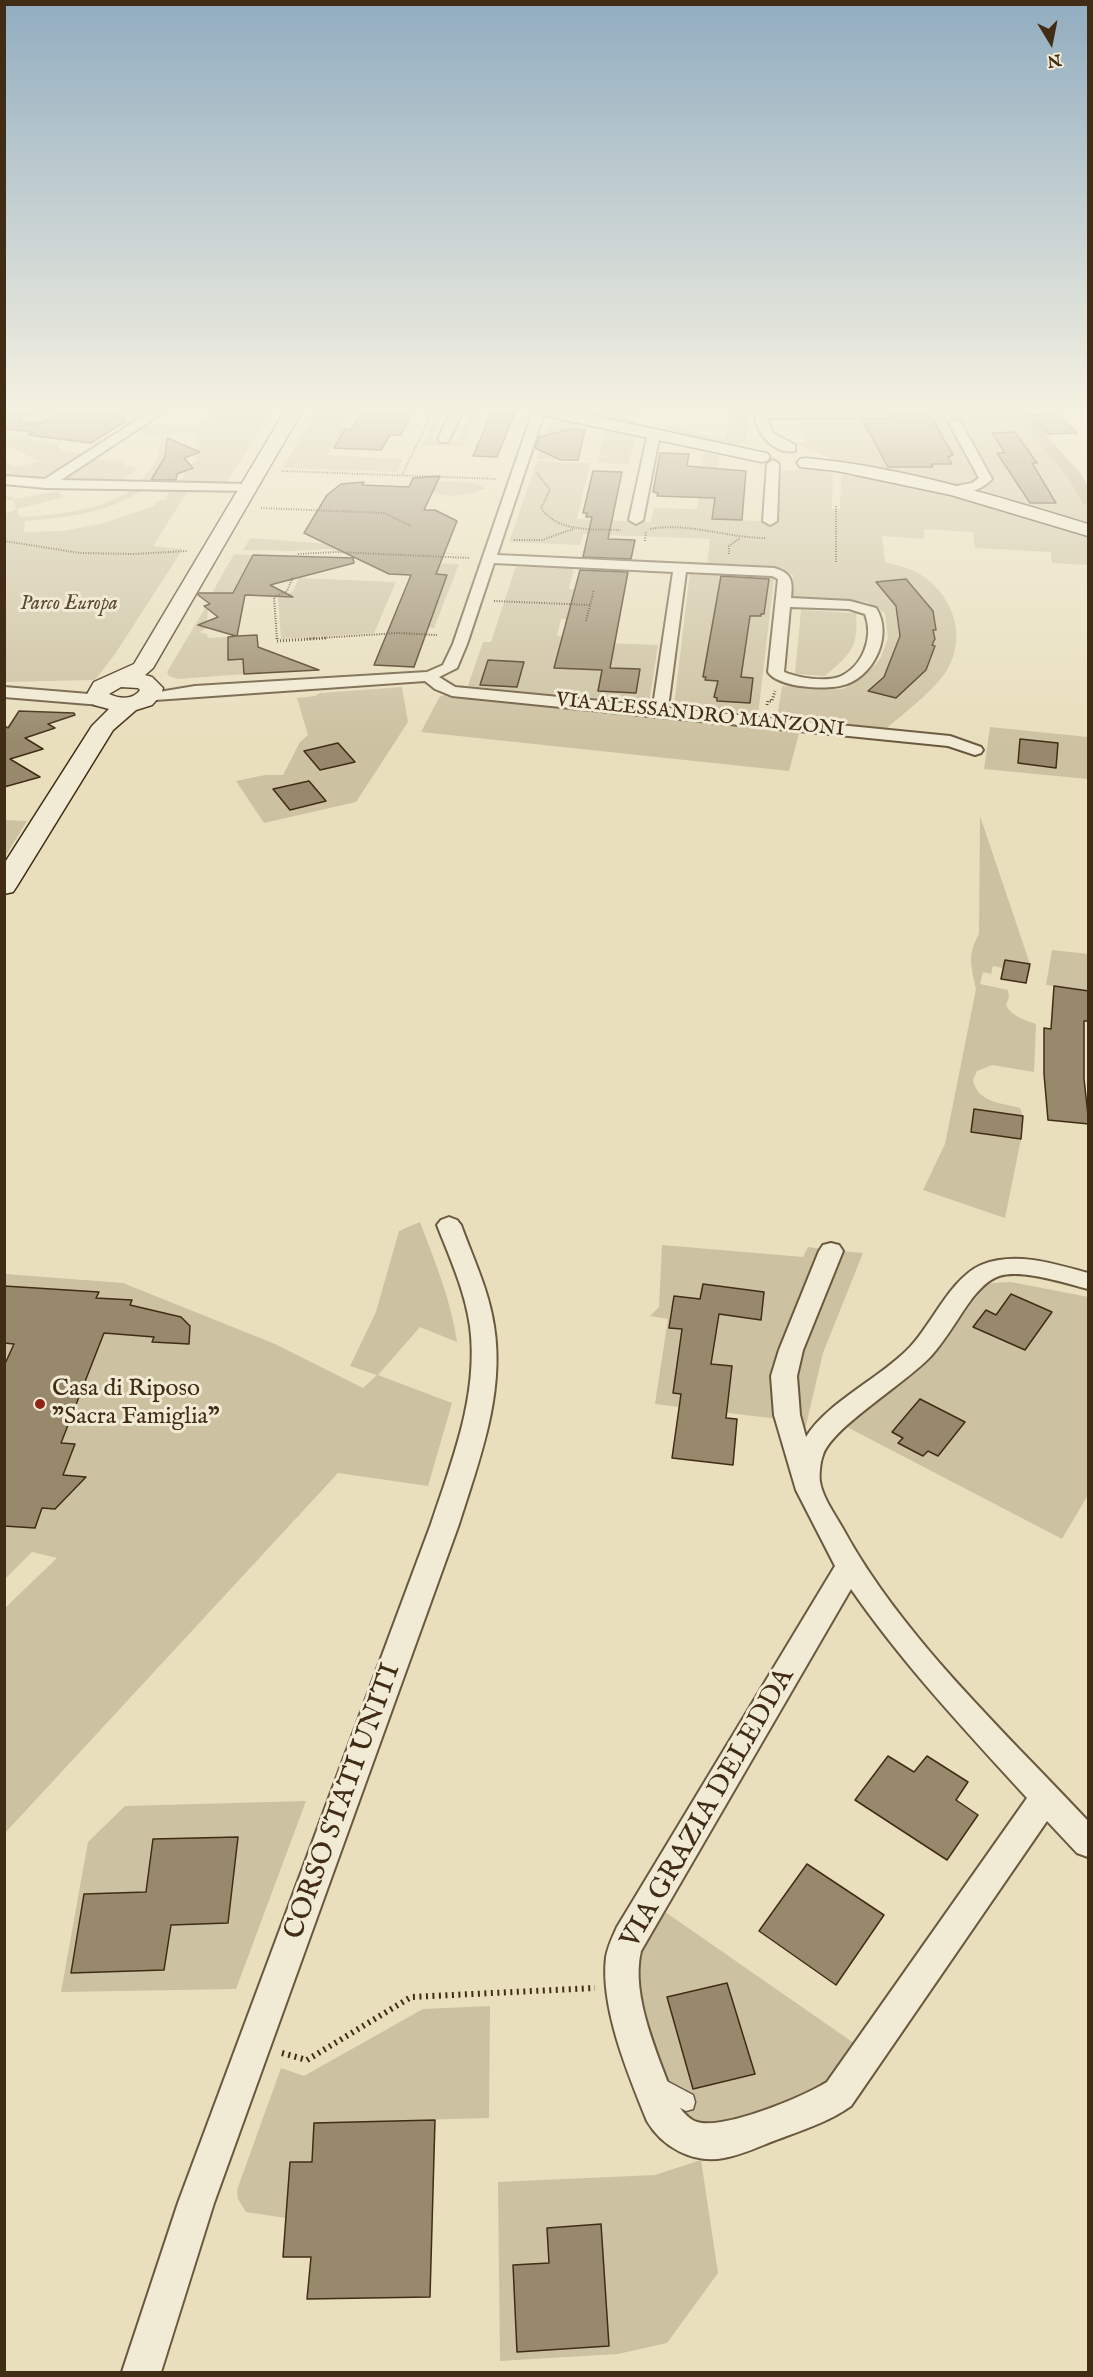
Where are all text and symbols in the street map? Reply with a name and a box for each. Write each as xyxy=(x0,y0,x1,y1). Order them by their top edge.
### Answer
north arrow xyxy=(1021,12,1081,72)
text: N xyxy=(1046,49,1063,71)
park label: Parco Europa xyxy=(20,593,118,617)
street label: VIA ALESSANDRO MANZONI xyxy=(555,689,845,743)
place label: Casa di Riposo "Sacra Famiglia" xyxy=(52,1376,220,1432)
marker: Casa di Riposo "Sacra Famiglia" xyxy=(33,1397,47,1411)
street label: CORSO STATI UNITI xyxy=(278,1660,410,1944)
street label: VIA GRAZIA DELEDDA xyxy=(615,1663,803,1955)

